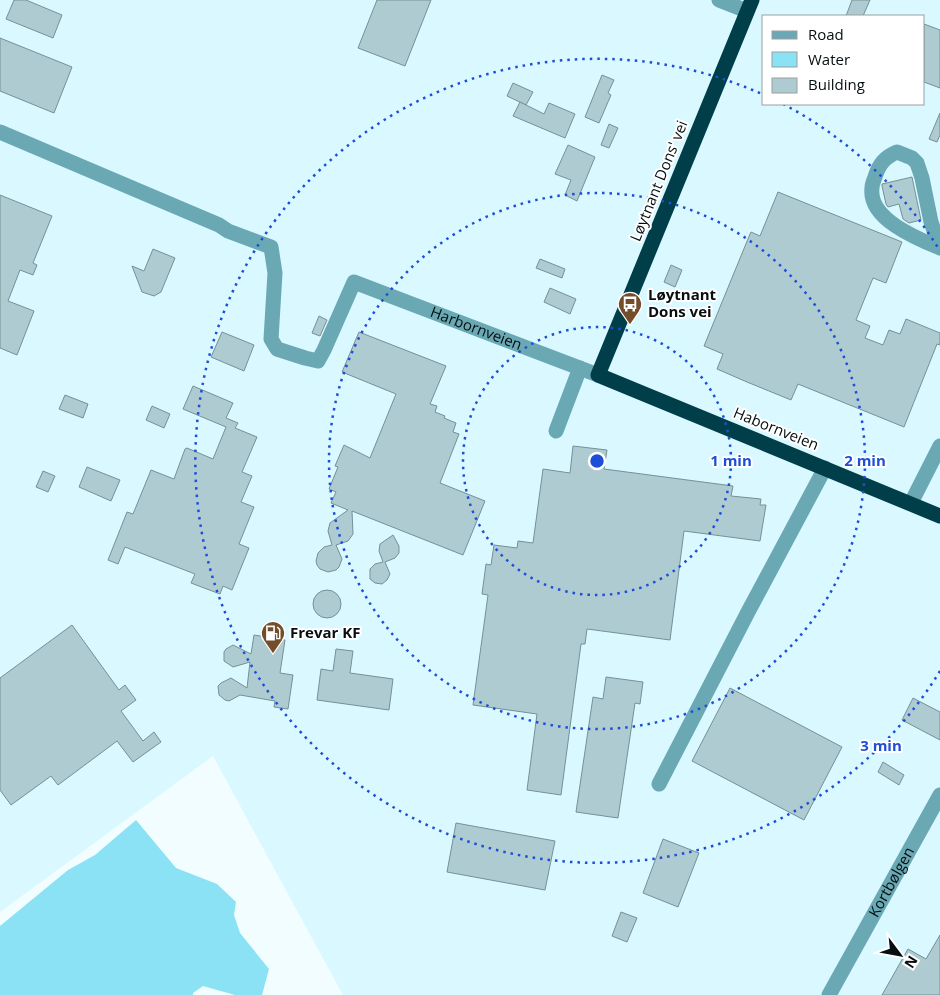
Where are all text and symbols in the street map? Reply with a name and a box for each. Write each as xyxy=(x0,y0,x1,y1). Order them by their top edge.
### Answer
legend xyxy=(762,15,925,105)
text: Road xyxy=(808,24,844,44)
text: Water xyxy=(808,49,850,69)
text: Building xyxy=(808,74,865,94)
street label: Løytnant Dons' vei xyxy=(625,117,691,244)
place label: Løytnant Dons vei xyxy=(648,284,717,321)
bus stop icon: Løytnant Dons vei xyxy=(617,291,643,325)
street label: Harbornveien xyxy=(428,301,525,354)
street label: Habornveien xyxy=(731,402,822,454)
text: 1 min xyxy=(710,450,752,470)
text: 2 min xyxy=(844,450,886,470)
centre of rings xyxy=(588,452,606,470)
fuel station icon: Frevar KF xyxy=(260,620,286,654)
place label: Frevar KF xyxy=(290,622,360,642)
text: 3 min xyxy=(860,735,902,755)
street label: Kortbølgen xyxy=(863,843,918,920)
north arrow xyxy=(875,930,925,980)
text: N xyxy=(900,952,923,972)

